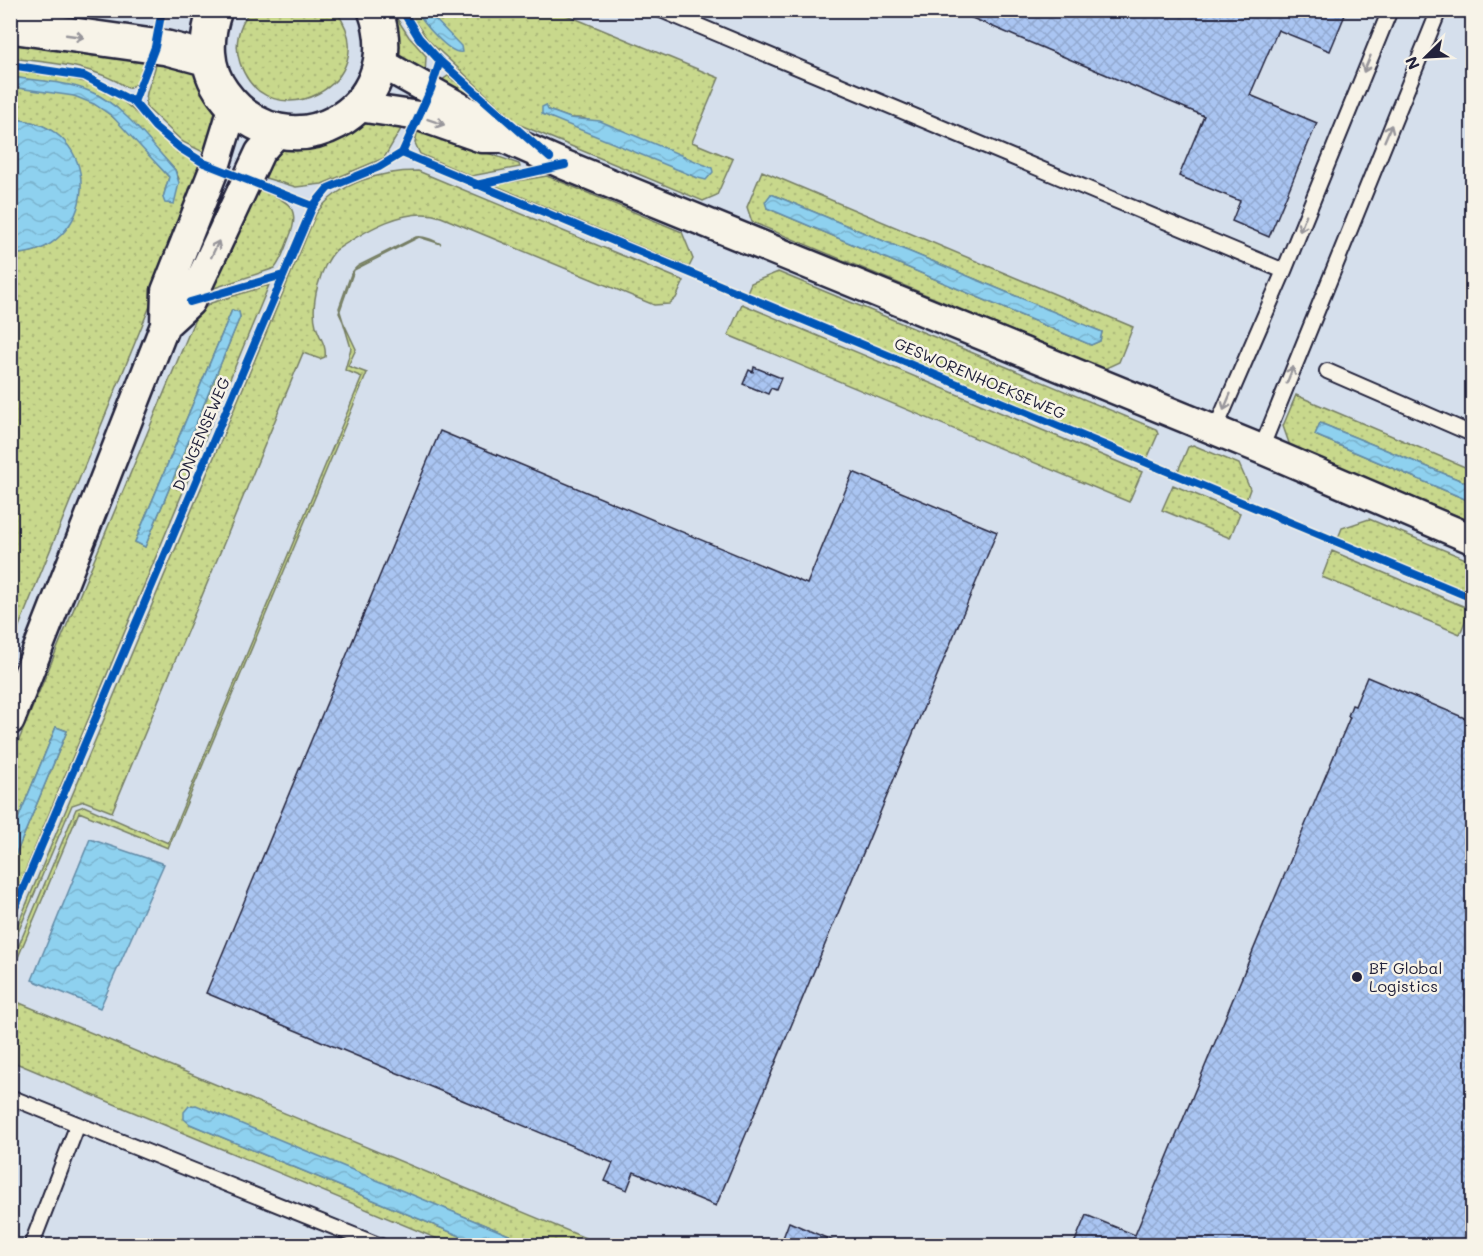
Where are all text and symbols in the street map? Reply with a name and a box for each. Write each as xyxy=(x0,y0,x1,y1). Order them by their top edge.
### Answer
north arrow xyxy=(1396,27,1456,87)
one-way arrow xyxy=(65,30,85,41)
text: N xyxy=(1400,53,1424,73)
one-way arrow xyxy=(1361,55,1372,73)
one-way arrow xyxy=(426,118,445,129)
one-way arrow xyxy=(1383,124,1394,143)
one-way arrow xyxy=(1297,213,1308,231)
one-way arrow xyxy=(210,240,222,258)
street label: GESWORENHOEKSEWEG xyxy=(891,332,1069,423)
one-way arrow xyxy=(1286,366,1297,385)
street label: DONGENSEWEG xyxy=(167,374,234,494)
one-way arrow xyxy=(1221,393,1233,411)
place label: BF Global Logistics xyxy=(1369,957,1443,996)
marker: BF Global Logistics xyxy=(1350,970,1364,984)

